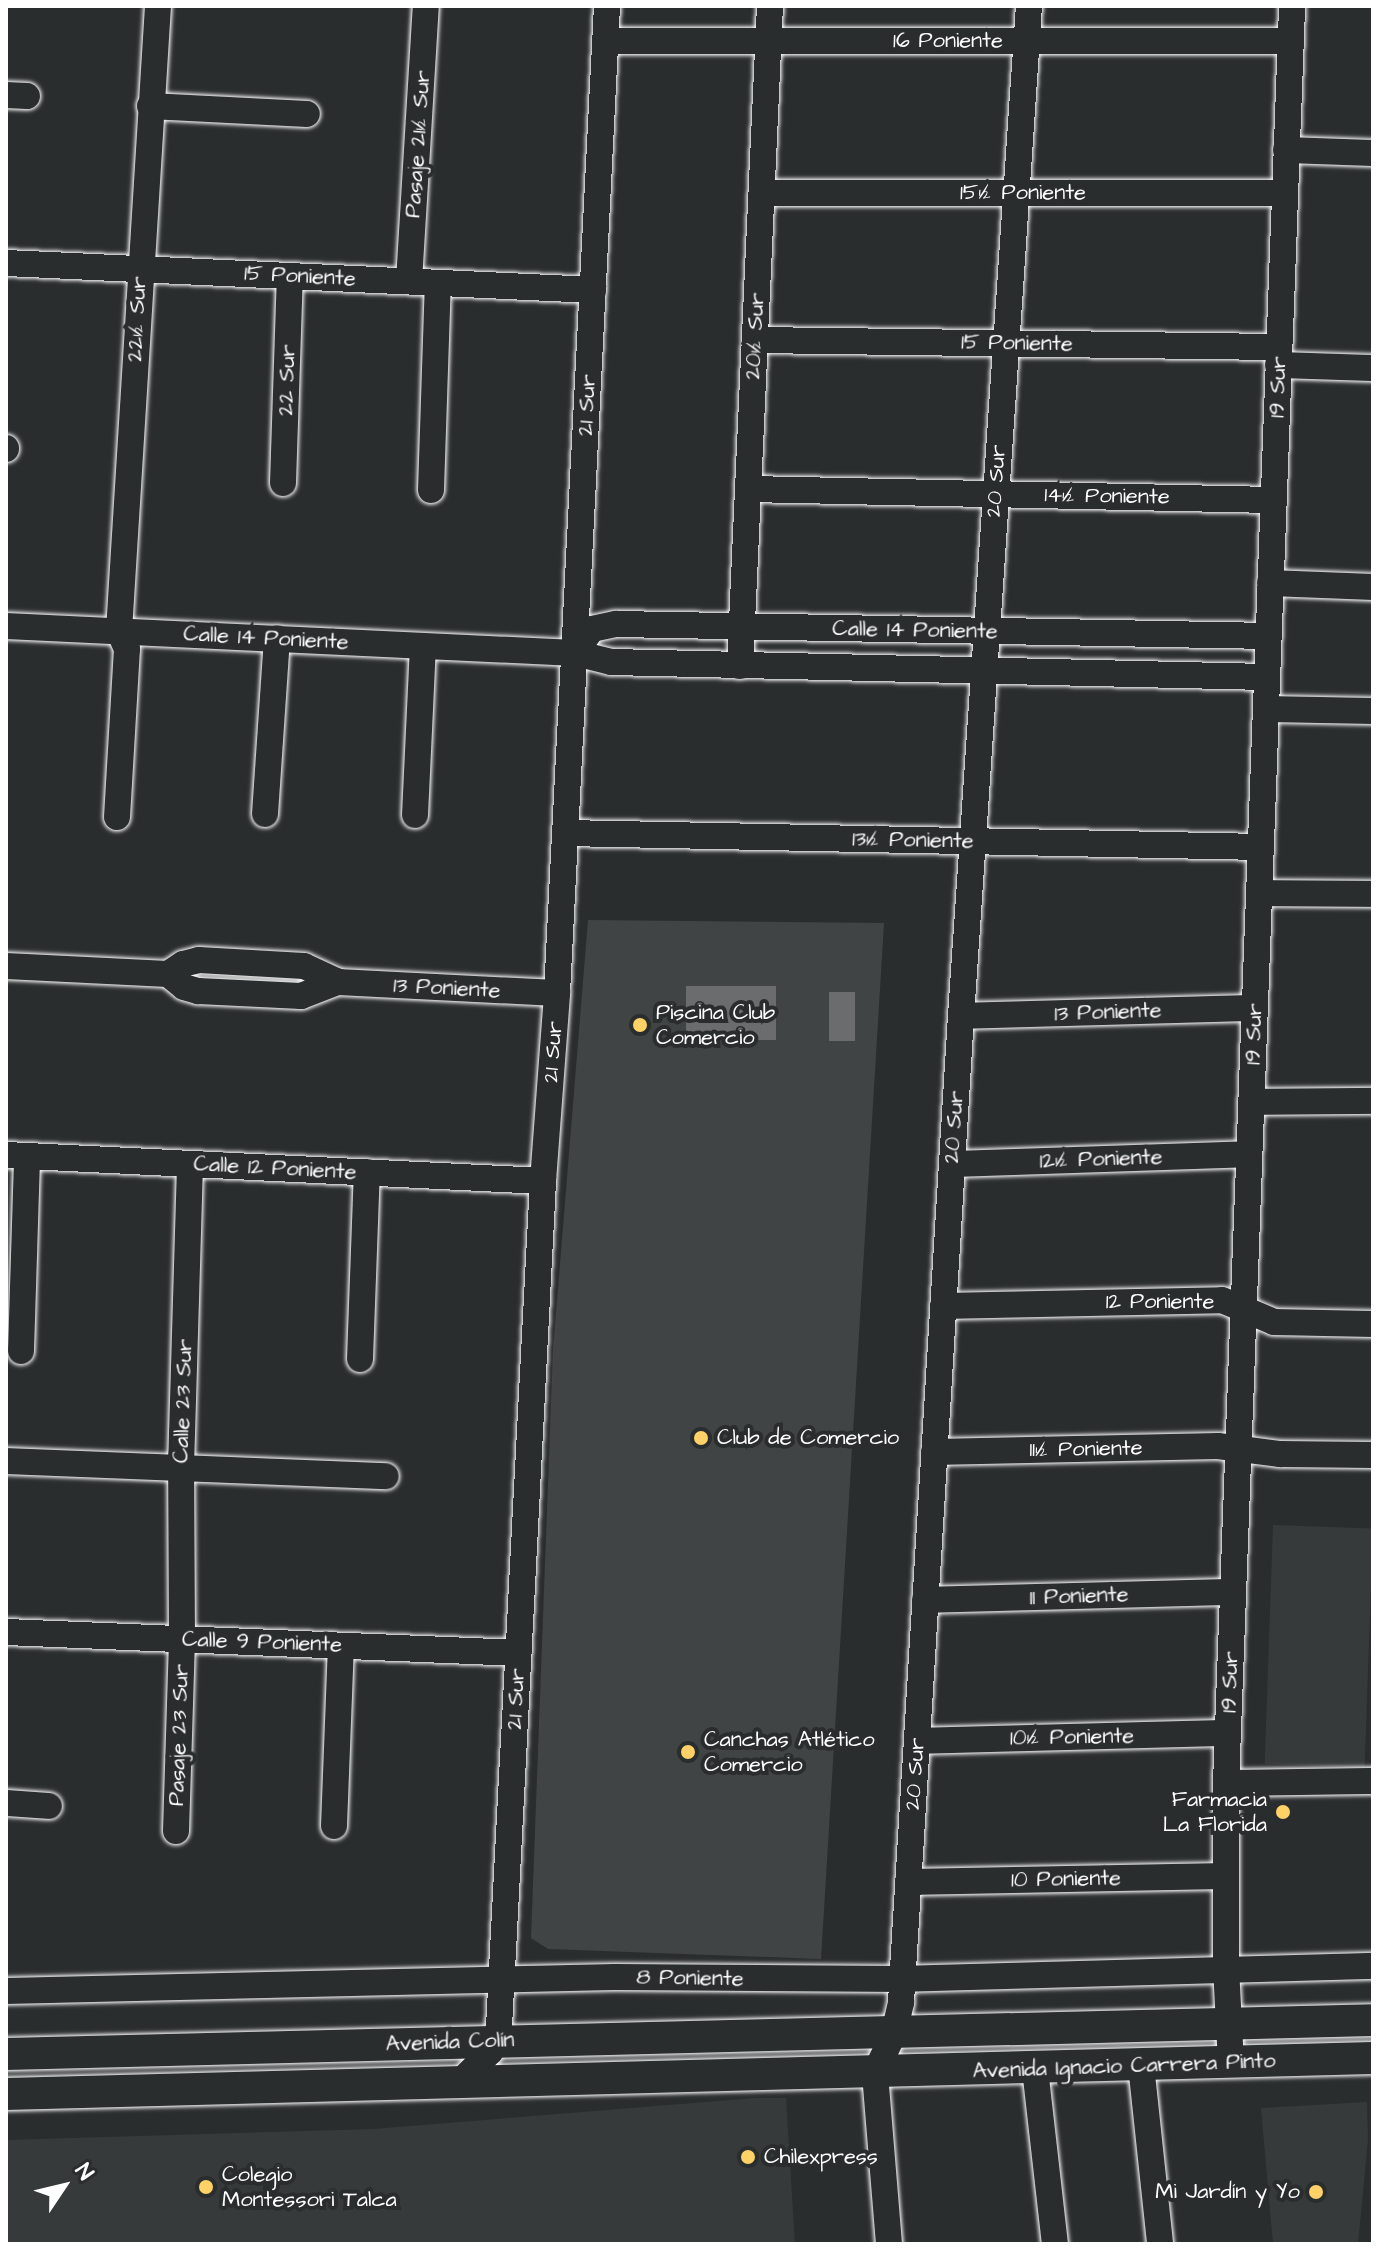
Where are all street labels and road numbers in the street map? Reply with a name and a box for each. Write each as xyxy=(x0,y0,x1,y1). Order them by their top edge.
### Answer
street label: 16 Poniente xyxy=(893,28,1003,54)
street label: Pasaje 21½ Sur xyxy=(400,69,436,219)
street label: 15½ Poniente xyxy=(960,180,1086,206)
street label: 15 Poniente xyxy=(244,260,356,292)
street label: 22½ Sur xyxy=(122,276,152,362)
street label: 20½ Sur xyxy=(740,292,770,380)
street label: 15 Poniente xyxy=(961,329,1073,357)
street label: 22 Sur xyxy=(273,344,301,416)
street label: 19 Sur xyxy=(1264,356,1292,418)
street label: 21 Sur xyxy=(572,374,602,436)
street label: 20 Sur xyxy=(980,444,1012,518)
street label: 14½ Poniente xyxy=(1044,482,1170,510)
street label: Calle 14 Poniente xyxy=(832,615,998,645)
street label: Calle 14 Poniente xyxy=(183,620,349,656)
street label: 13½ Poniente xyxy=(852,826,974,854)
street label: 13 Poniente xyxy=(393,972,501,1004)
street label: 13 Poniente xyxy=(1054,997,1162,1027)
street label: 19 Sur xyxy=(1240,1003,1268,1065)
street label: 21 Sur xyxy=(538,1020,568,1084)
street label: 20 Sur xyxy=(938,1090,970,1164)
street label: 12½ Poniente xyxy=(1039,1144,1163,1174)
street label: Calle 12 Poniente xyxy=(193,1151,357,1185)
street label: 12 Poniente xyxy=(1106,1289,1214,1315)
street label: Calle 23 Sur xyxy=(168,1338,198,1464)
street label: 11½ Poniente xyxy=(1029,1435,1143,1463)
street label: 11 Poniente xyxy=(1029,1581,1129,1611)
street label: Calle 9 Poniente xyxy=(182,1626,342,1658)
street label: 19 Sur xyxy=(1216,1651,1244,1713)
street label: Pasaje 23 Sur xyxy=(163,1664,195,1806)
street label: 21 Sur xyxy=(501,1668,531,1730)
street label: 10½ Poniente xyxy=(1010,1723,1134,1751)
street label: 20 Sur xyxy=(899,1737,931,1811)
street label: 10 Poniente xyxy=(1011,1865,1121,1893)
street label: 8 Poniente xyxy=(636,1964,744,1992)
street label: Avenida Colín xyxy=(385,2027,515,2057)
street label: Avenida Ignacio Carrera Pinto xyxy=(972,2048,1276,2084)

